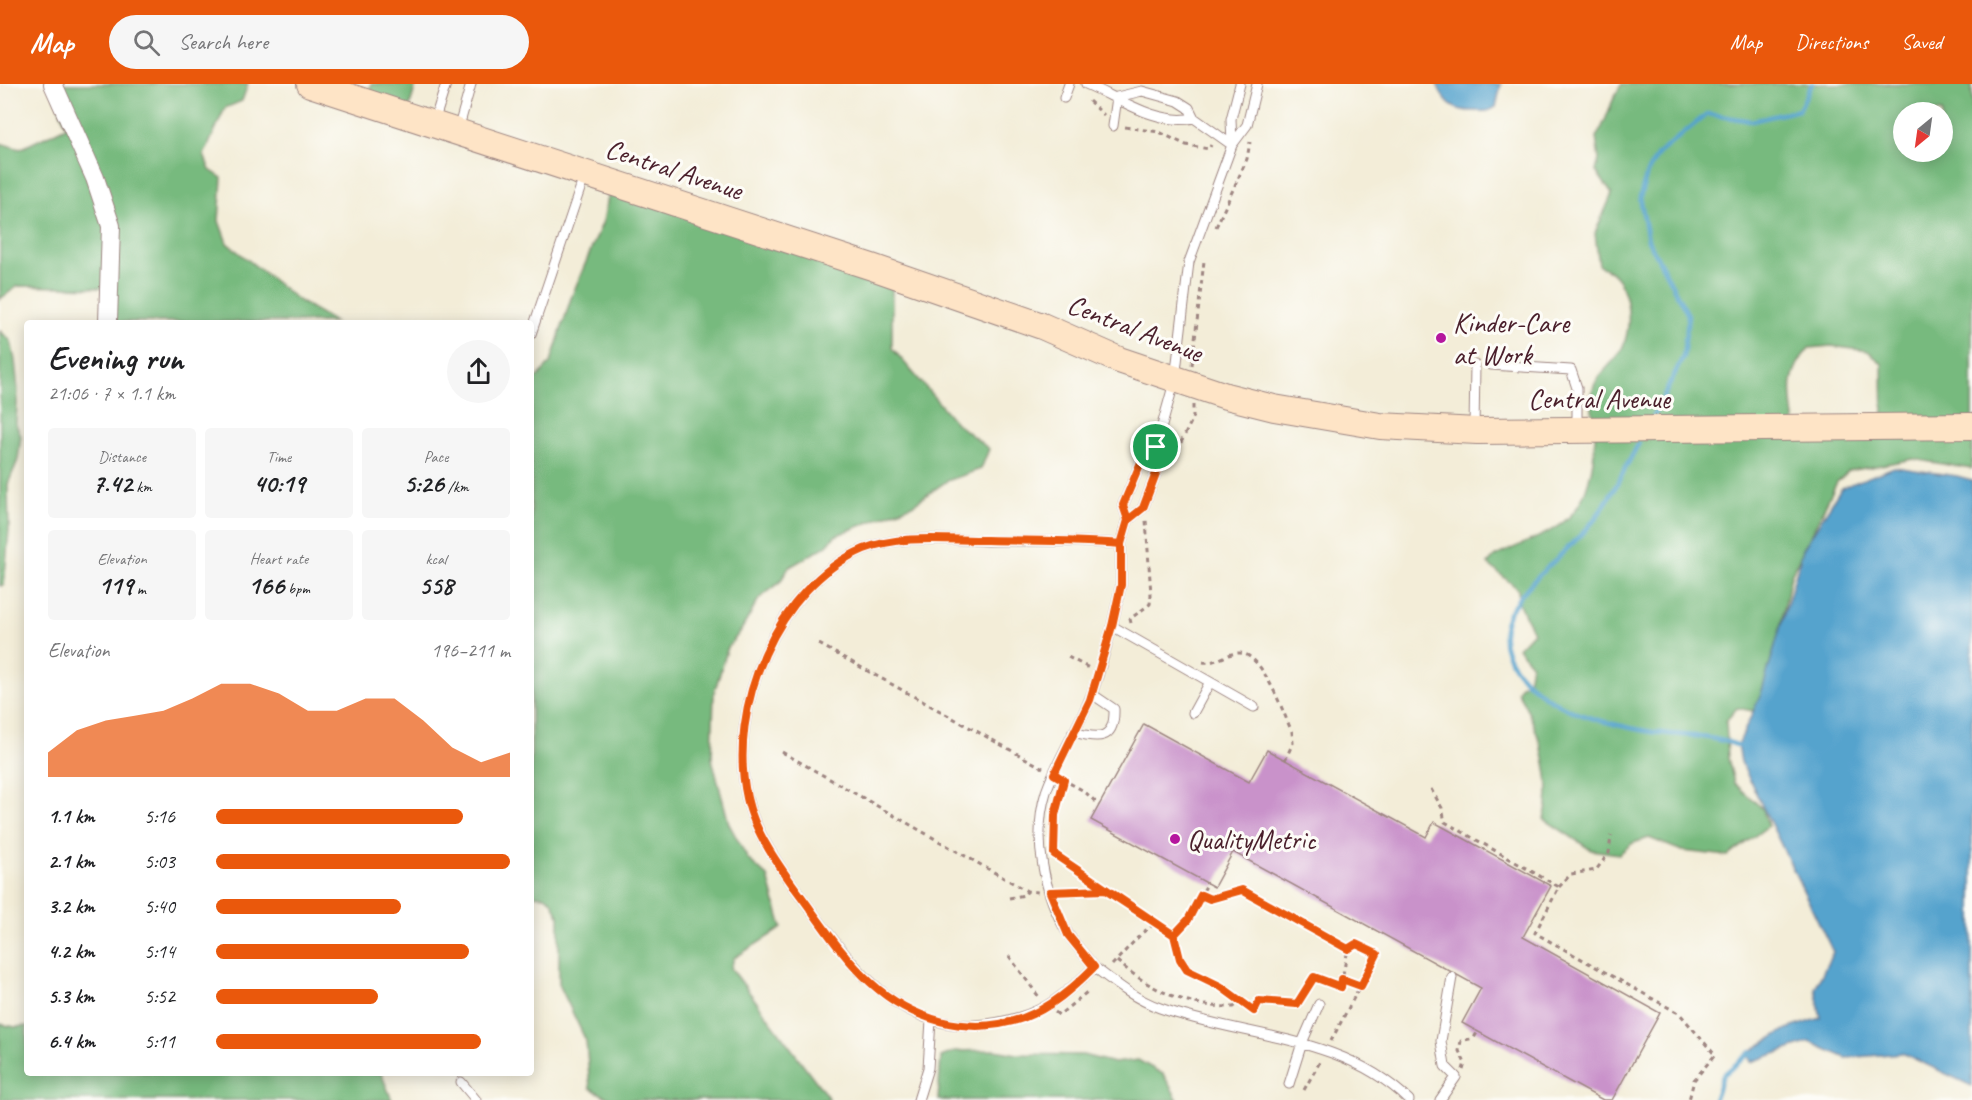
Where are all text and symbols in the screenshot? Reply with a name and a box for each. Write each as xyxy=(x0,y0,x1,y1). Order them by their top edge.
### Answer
search box xyxy=(109,15,529,69)
text: Map xyxy=(30,25,73,60)
icon: search xyxy=(130,26,163,59)
text: Search here xyxy=(178,28,268,56)
text: Map xyxy=(1730,29,1762,55)
text: Directions xyxy=(1795,29,1868,55)
text: Saved xyxy=(1901,29,1942,55)
north arrow xyxy=(1893,102,1953,162)
map controls xyxy=(1893,102,1953,162)
street label: Central Avenue xyxy=(601,130,748,208)
street label: Central Avenue xyxy=(1063,286,1209,370)
place label: Kinder-Care at Work xyxy=(1453,305,1571,372)
marker: Kinder-Care at Work xyxy=(1434,331,1448,345)
text: Evening run xyxy=(48,337,183,379)
button: share xyxy=(447,340,510,403)
text: 21:06 · 7 × 1.1 km xyxy=(48,381,175,406)
street label: Central Avenue xyxy=(1528,381,1672,416)
pin xyxy=(1130,421,1181,472)
icon: arrive xyxy=(1139,430,1172,463)
text: Distance xyxy=(98,447,146,467)
text: Time xyxy=(267,447,291,467)
text: Pace xyxy=(424,447,448,467)
text: 7.42 xyxy=(92,467,132,500)
text: 40:19 xyxy=(253,467,305,500)
text: 5:26 xyxy=(403,467,444,500)
text: km xyxy=(132,477,152,497)
text: /km xyxy=(444,477,469,497)
text: Elevation xyxy=(97,549,147,569)
text: Heart rate xyxy=(250,549,308,569)
text: kcal xyxy=(425,549,447,569)
text: 119 xyxy=(98,569,133,602)
text: 166 xyxy=(248,569,284,602)
text: 558 xyxy=(419,569,453,602)
text: m xyxy=(133,579,146,599)
text: bpm xyxy=(284,579,310,599)
text: Elevation xyxy=(48,638,110,663)
text: 196–211 m xyxy=(431,638,510,663)
text: 1.1 km xyxy=(48,804,95,829)
text: 5:16 xyxy=(144,804,175,829)
place label: QualityMetric xyxy=(1187,822,1317,857)
marker: QualityMetric xyxy=(1168,832,1182,846)
text: 2.1 km xyxy=(48,849,95,874)
text: 5:03 xyxy=(144,849,175,874)
text: 3.2 km xyxy=(48,894,95,919)
text: 5:40 xyxy=(144,894,175,919)
text: 4.2 km xyxy=(48,939,95,964)
text: 5:14 xyxy=(144,939,175,964)
text: 5.3 km xyxy=(48,984,94,1009)
text: 5:52 xyxy=(144,984,175,1009)
text: 6.4 km xyxy=(48,1029,95,1054)
text: 5:11 xyxy=(144,1029,175,1054)

